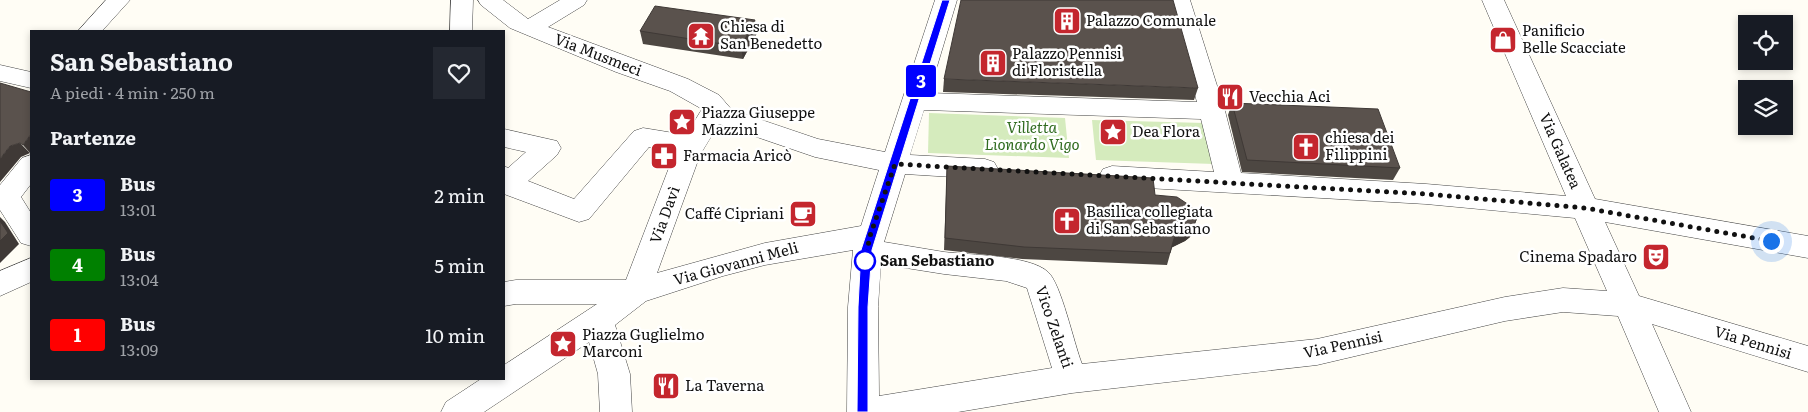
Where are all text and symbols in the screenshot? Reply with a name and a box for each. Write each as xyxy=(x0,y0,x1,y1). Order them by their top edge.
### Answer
building icon: Palazzo Comunale xyxy=(1052,6,1082,36)
place label: Palazzo Comunale xyxy=(1086,8,1216,31)
place label: Chiesa di San Benedetto xyxy=(720,14,822,54)
map controls xyxy=(1738,15,1793,135)
button: locate xyxy=(1738,15,1793,70)
place label: Panificio Belle Scacciate xyxy=(1522,18,1626,58)
temple icon: Chiesa di San Benedetto xyxy=(686,21,716,51)
shop icon: Panificio Belle Scacciate xyxy=(1488,25,1518,55)
street label: Via Musmeci xyxy=(551,26,646,81)
place label: Palazzo Pennisi di Floristella xyxy=(1012,41,1122,81)
text: San Sebastiano xyxy=(50,43,233,78)
button: heart xyxy=(433,47,485,99)
building icon: Palazzo Pennisi di Floristella xyxy=(978,48,1008,78)
line badge: 3 xyxy=(905,65,937,97)
text: 3 xyxy=(916,67,926,94)
text: A piedi · 4 min · 250 m xyxy=(50,80,215,104)
button: layers xyxy=(1738,80,1793,135)
restaurant icon: Vecchia Aci xyxy=(1215,82,1245,112)
place label: Vecchia Aci xyxy=(1249,84,1331,107)
place label: Piazza Giuseppe Mazzini xyxy=(701,100,815,140)
place icon: Piazza Giuseppe Mazzini xyxy=(667,107,697,137)
street label: Via Galatea xyxy=(1534,109,1589,193)
park label: Villetta Lionardo Vigo xyxy=(984,115,1080,155)
place icon: Dea Flora xyxy=(1098,117,1128,147)
place label: Dea Flora xyxy=(1132,119,1201,142)
text: Partenze xyxy=(50,123,136,151)
place label: chiesa dei Filippini xyxy=(1325,125,1395,165)
church icon: chiesa dei Filippini xyxy=(1291,132,1321,162)
pharmacy icon: Farmacia Aricò xyxy=(649,141,679,171)
place label: Farmacia Aricò xyxy=(683,143,792,166)
text: Bus xyxy=(120,169,155,197)
text: 3 xyxy=(72,181,83,208)
text: 2 min xyxy=(434,181,485,209)
street label: Via Davì xyxy=(643,182,685,247)
text: 13:01 xyxy=(120,197,156,221)
cafe icon: Caffé Cipriani xyxy=(788,199,818,229)
place label: Basilica collegiata di San Sebastiano xyxy=(1086,199,1214,239)
place label: Caffé Cipriani xyxy=(685,201,784,224)
church icon: Basilica collegiata di San Sebastiano xyxy=(1052,206,1082,236)
your location xyxy=(1759,229,1784,254)
street label: Via Giovanni Meli xyxy=(671,235,801,290)
text: Bus xyxy=(120,239,155,267)
theatre icon: Cinema Spadaro xyxy=(1641,242,1671,272)
place label: Cinema Spadaro xyxy=(1519,244,1637,267)
place label: San Sebastiano xyxy=(880,248,994,271)
marker: San Sebastiano xyxy=(854,250,876,272)
text: 4 xyxy=(72,251,83,278)
text: 5 min xyxy=(434,251,485,279)
text: 13:04 xyxy=(120,267,159,291)
street label: Vico Zelanti xyxy=(1031,282,1080,371)
text: Bus xyxy=(120,309,155,337)
street label: Via Pennisi xyxy=(1712,319,1795,364)
text: 1 xyxy=(74,321,81,348)
text: 10 min xyxy=(425,321,485,349)
place label: Piazza Guglielmo Marconi xyxy=(582,322,705,362)
street label: Via Pennisi xyxy=(1301,324,1384,363)
place icon: Piazza Guglielmo Marconi xyxy=(548,329,578,359)
text: 13:09 xyxy=(120,337,158,361)
restaurant icon: La Taverna xyxy=(651,371,681,401)
place label: La Taverna xyxy=(685,373,765,396)

